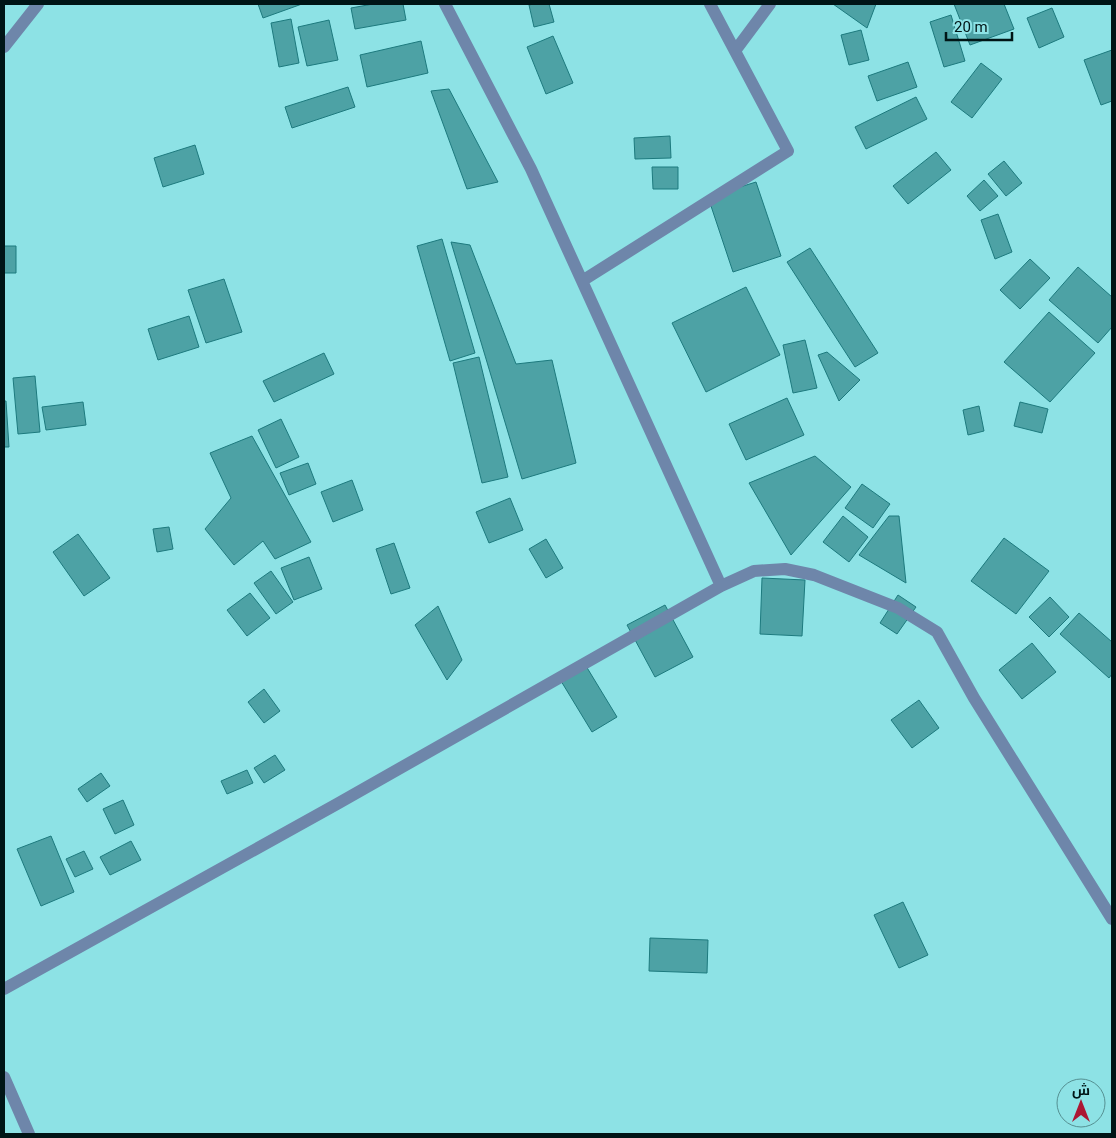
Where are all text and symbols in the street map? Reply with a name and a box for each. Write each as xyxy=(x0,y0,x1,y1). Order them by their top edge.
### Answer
scale bar xyxy=(946,10,1012,42)
text: 20 m xyxy=(954,18,988,36)
north arrow xyxy=(1056,1078,1106,1128)
text: ش xyxy=(1072,1082,1090,1099)

